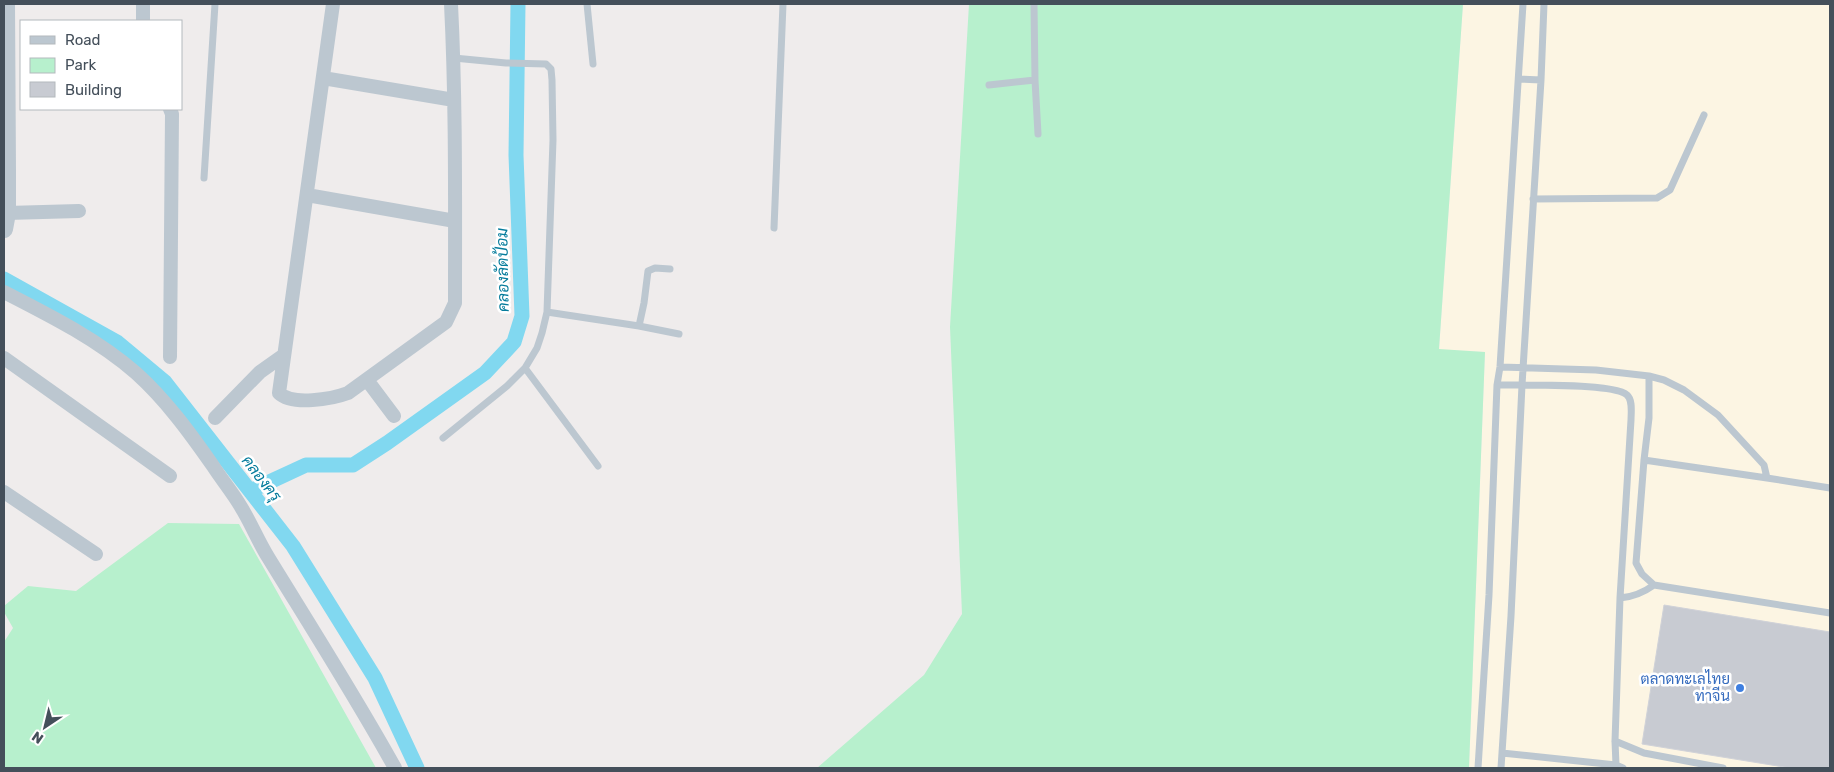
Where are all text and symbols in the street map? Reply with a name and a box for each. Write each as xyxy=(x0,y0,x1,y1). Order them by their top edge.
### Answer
legend xyxy=(20,20,182,110)
text: Road xyxy=(65,31,101,49)
text: Park xyxy=(65,56,96,74)
text: Building xyxy=(65,81,122,99)
water label: คลองลัดป้อม xyxy=(491,228,513,312)
water label: คลองครุ xyxy=(236,452,286,507)
place label: ตลาดทะเลไทย ท่าจีน xyxy=(1641,669,1730,705)
marker: ตลาดทะเลไทย ท่าจีน xyxy=(1734,682,1746,694)
north arrow xyxy=(20,702,70,752)
text: N xyxy=(29,727,47,747)

